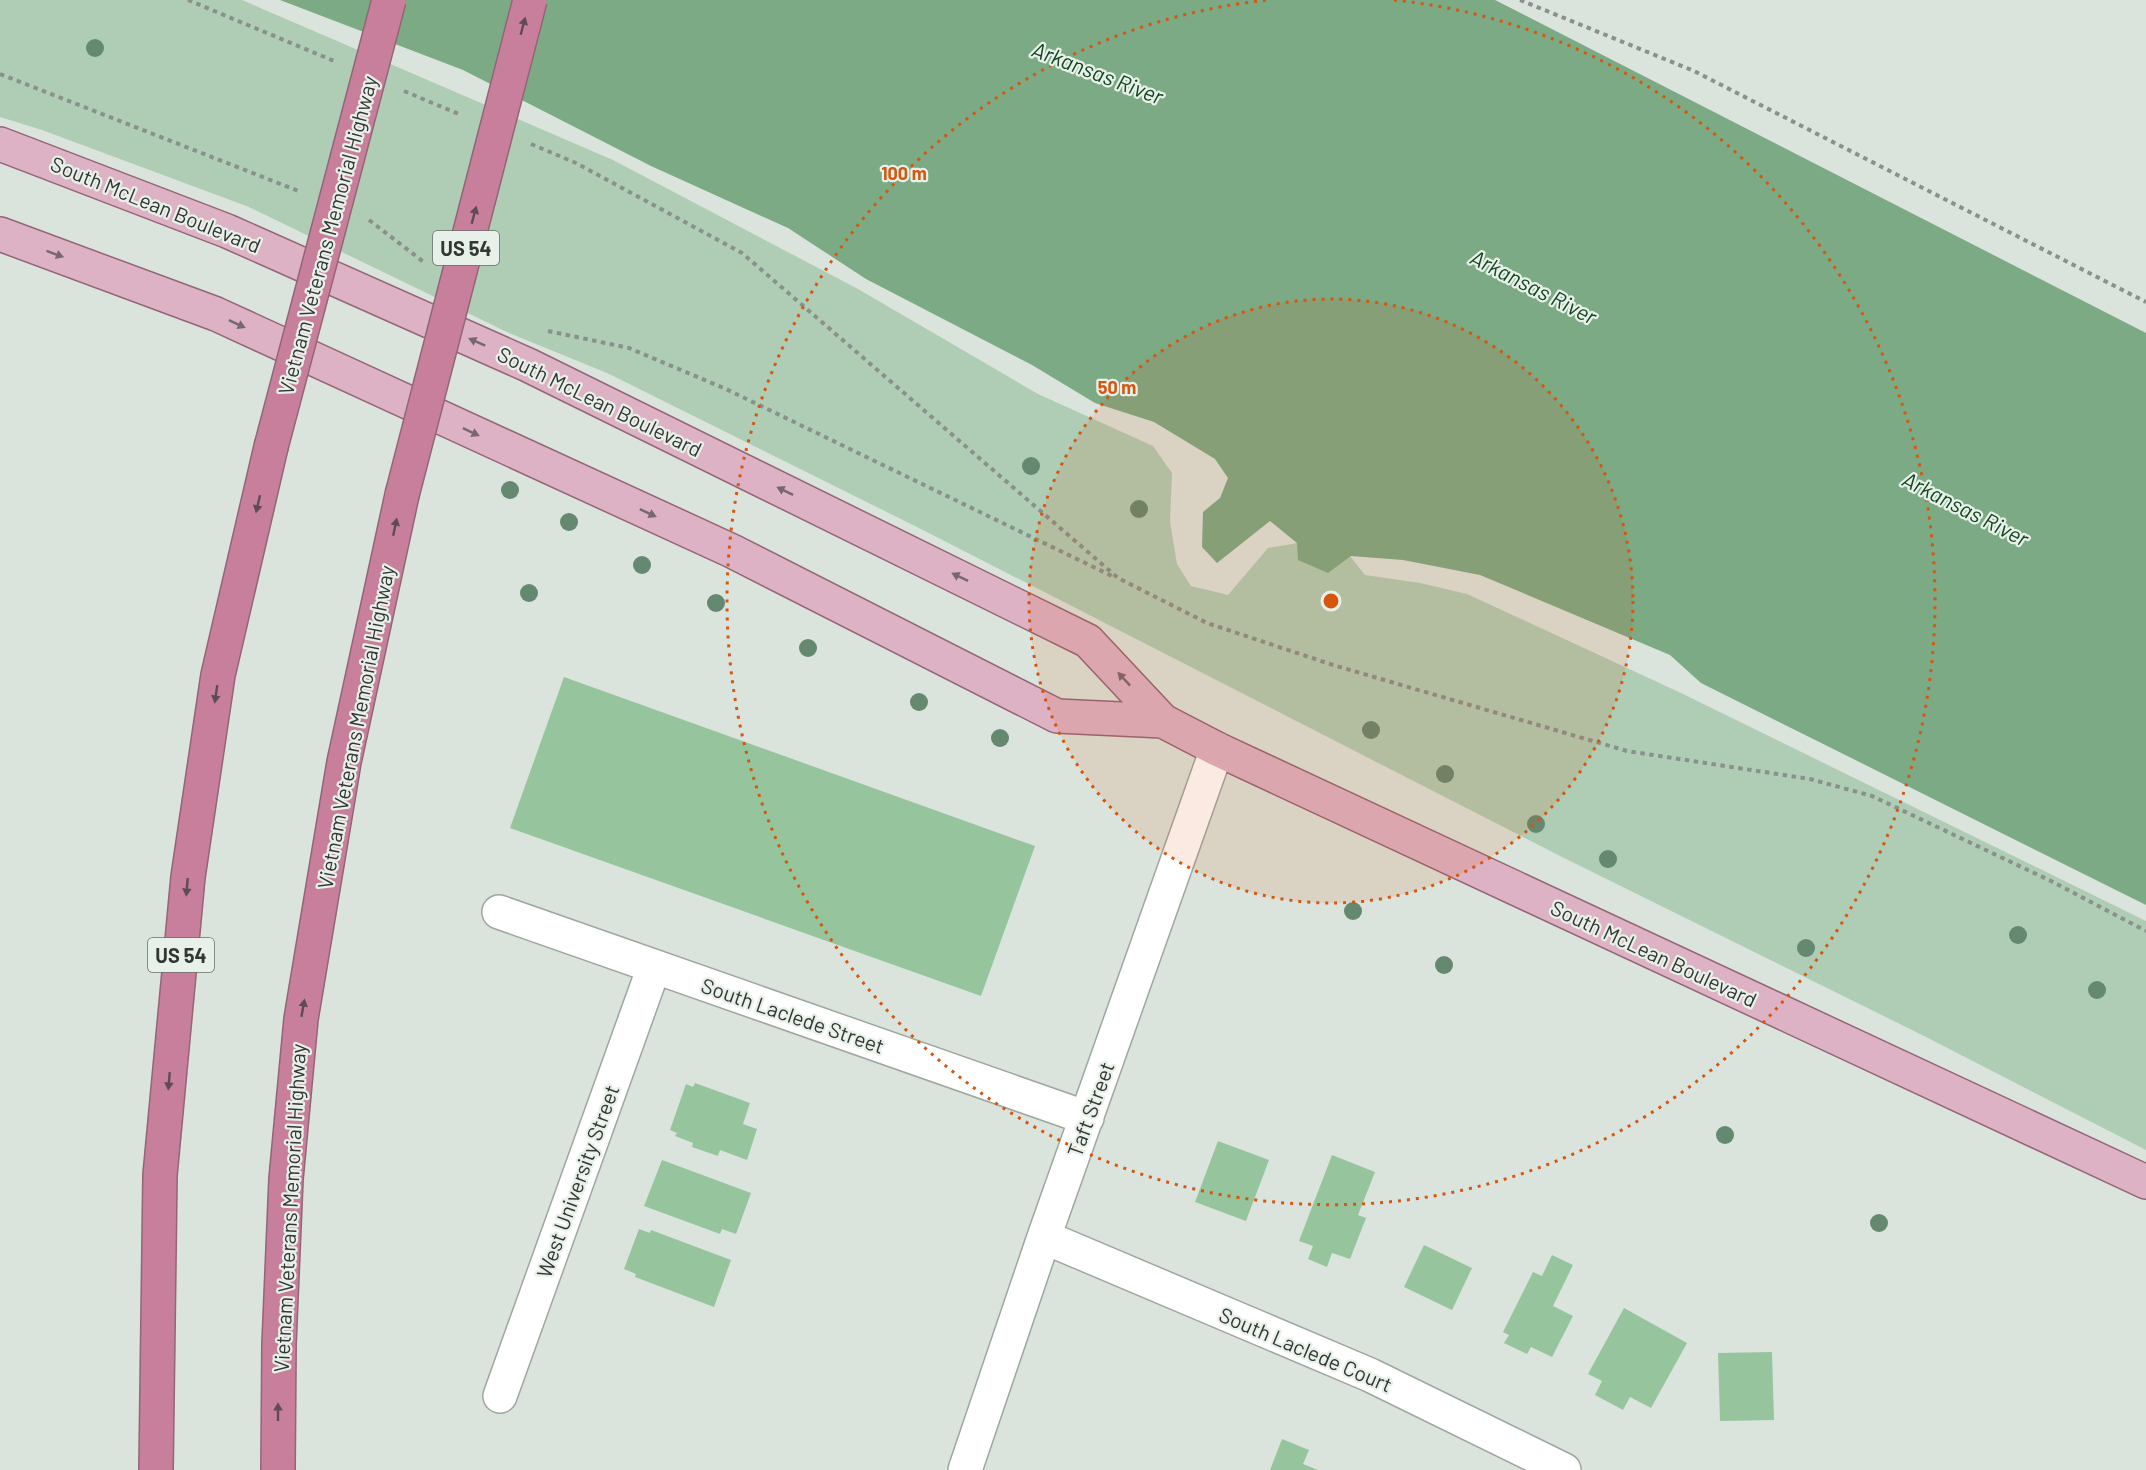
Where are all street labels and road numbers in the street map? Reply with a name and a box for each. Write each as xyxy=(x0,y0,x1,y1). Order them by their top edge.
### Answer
street label: Vietnam Veterans Memorial Highway xyxy=(272,72,382,397)
street label: South McLean Boulevard xyxy=(47,150,265,258)
road number: US 54 xyxy=(433,231,499,265)
street label: South McLean Boulevard xyxy=(494,341,706,461)
street label: Vietnam Veterans Memorial Highway xyxy=(311,563,399,891)
street label: South McLean Boulevard xyxy=(1547,894,1761,1012)
road number: US 54 xyxy=(148,938,214,972)
street label: South Laclede Street xyxy=(698,972,888,1058)
street label: Vietnam Veterans Memorial Highway xyxy=(268,1043,310,1373)
street label: Taft Street xyxy=(1061,1058,1119,1160)
street label: West University Street xyxy=(530,1081,624,1281)
street label: South Laclede Court xyxy=(1216,1301,1396,1397)

